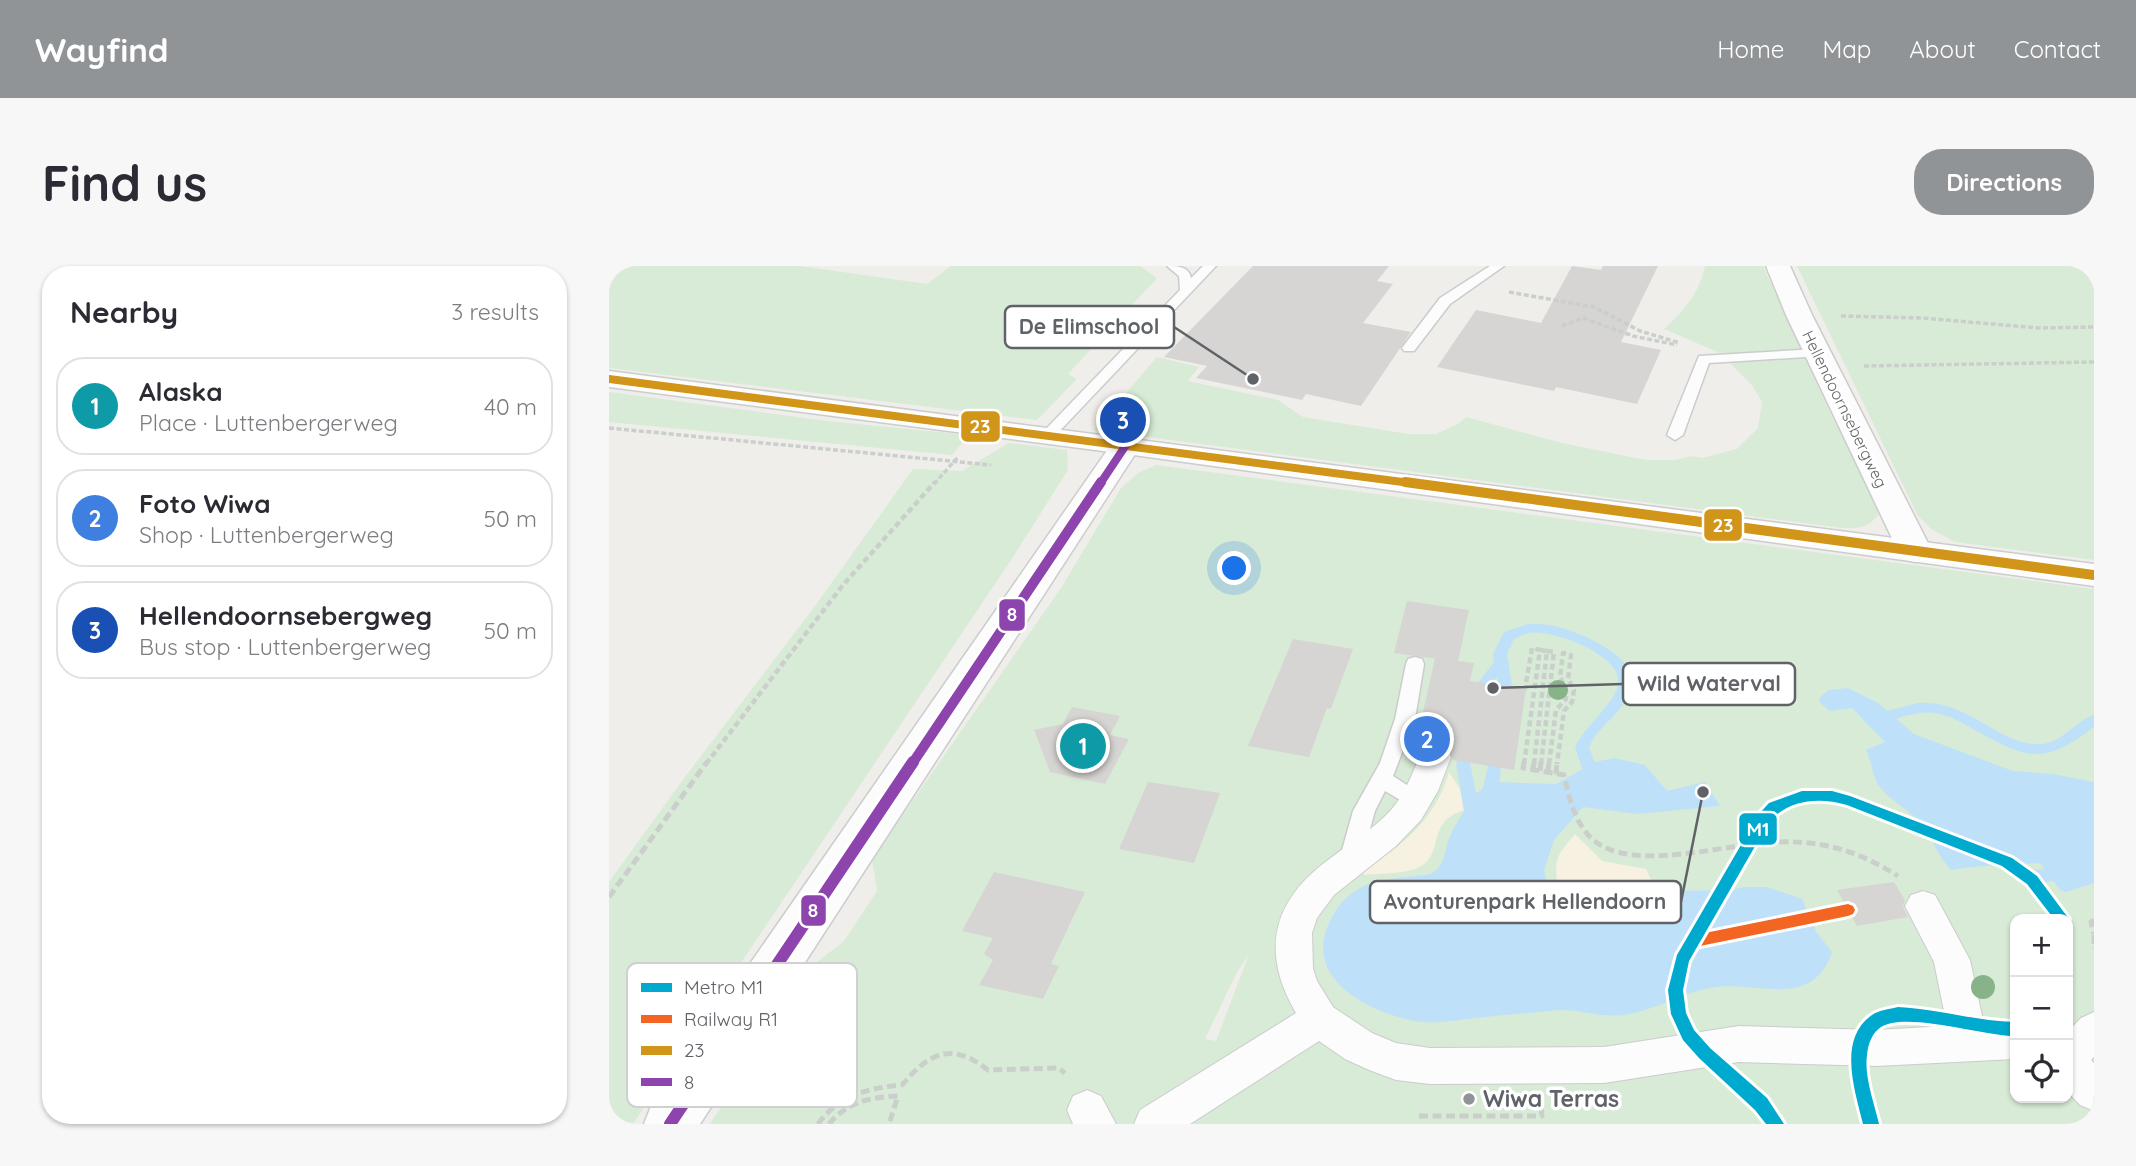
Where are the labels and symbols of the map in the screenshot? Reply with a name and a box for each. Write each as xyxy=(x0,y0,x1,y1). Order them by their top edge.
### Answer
callout: De Elimschool xyxy=(1005,306,1174,348)
text: De Elimschool xyxy=(1019,313,1159,339)
street label: Hellendoornsebergweg xyxy=(1798,327,1892,491)
pin: 3 xyxy=(1100,394,1146,446)
line badge: 23 xyxy=(960,410,1001,443)
text: 23 xyxy=(969,414,991,438)
line badge: 23 xyxy=(1703,508,1743,542)
text: 23 xyxy=(1712,513,1734,537)
your location xyxy=(1217,551,1251,585)
line badge: 8 xyxy=(998,598,1026,632)
text: 8 xyxy=(1007,602,1017,626)
callout: Wild Waterval xyxy=(1623,663,1795,705)
text: Wild Waterval xyxy=(1637,670,1781,696)
pin: 2 xyxy=(1404,713,1450,765)
pin: 1 xyxy=(1060,720,1106,772)
line badge: M1 xyxy=(1738,812,1778,846)
text: M1 xyxy=(1747,817,1769,841)
callout: Avonturenpark Hellendoorn xyxy=(1370,881,1681,923)
text: Avonturenpark Hellendoorn xyxy=(1384,888,1666,914)
line badge: 8 xyxy=(800,894,827,927)
text: 8 xyxy=(808,898,818,922)
legend xyxy=(627,963,857,1107)
text: Metro M1 xyxy=(684,975,763,999)
text: Railway R1 xyxy=(684,1007,778,1031)
text: 23 xyxy=(684,1038,704,1062)
text: 8 xyxy=(684,1070,694,1094)
place label: Wiwa Terras xyxy=(1483,1084,1619,1113)
marker: Wiwa Terras xyxy=(1461,1091,1477,1107)

